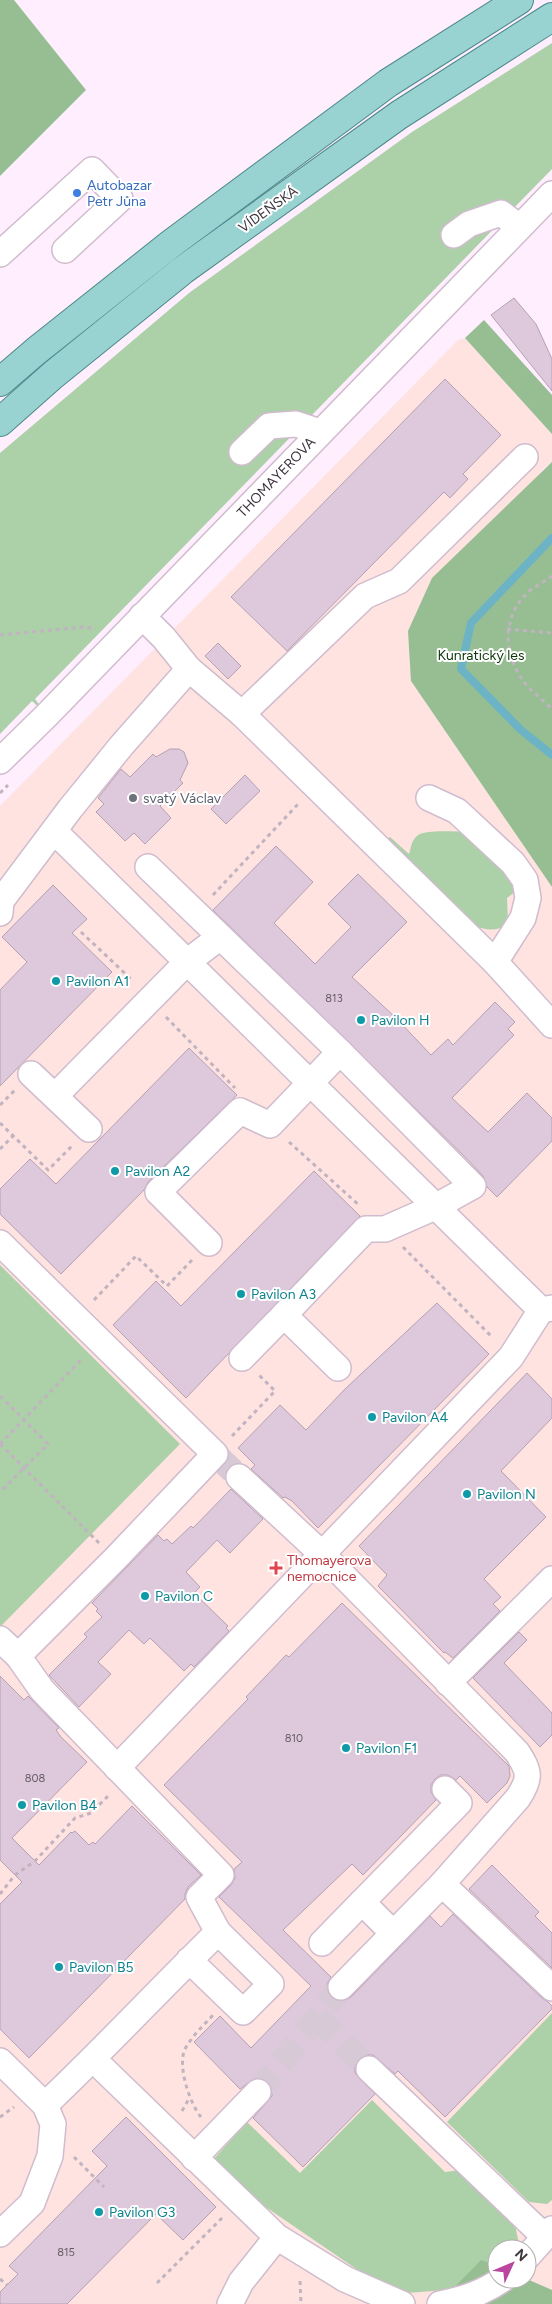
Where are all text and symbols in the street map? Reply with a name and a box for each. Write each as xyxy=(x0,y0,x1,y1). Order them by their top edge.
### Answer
place label: Autobazar Petr Jůna xyxy=(87,177,152,210)
street label: VÍDEŇSKÁ xyxy=(235,182,302,237)
marker: Autobazar Petr Jůna xyxy=(71,187,83,199)
street label: THOMAYEROVA xyxy=(234,433,319,521)
park label: Kunratický les xyxy=(438,647,524,664)
place label: svatý Václav xyxy=(143,790,222,807)
marker: svatý Václav xyxy=(127,792,139,804)
place label: Pavilon A1 xyxy=(66,973,129,990)
marker: Pavilon A1 xyxy=(50,975,62,987)
house number: 813 xyxy=(325,992,343,1005)
place label: Pavilon H xyxy=(371,1012,430,1029)
marker: Pavilon H xyxy=(355,1014,367,1026)
place label: Pavilon A2 xyxy=(125,1163,190,1180)
marker: Pavilon A2 xyxy=(109,1165,121,1177)
place label: Pavilon A3 xyxy=(251,1286,316,1303)
marker: Pavilon A3 xyxy=(235,1288,247,1300)
place label: Pavilon A4 xyxy=(382,1409,448,1426)
marker: Pavilon A4 xyxy=(366,1411,378,1423)
place label: Pavilon N xyxy=(477,1486,536,1503)
marker: Pavilon N xyxy=(461,1488,473,1500)
place label: Thomayerova nemocnice xyxy=(287,1552,371,1585)
marker: Thomayerova nemocnice xyxy=(269,1561,283,1575)
place label: Pavilon C xyxy=(155,1588,213,1605)
marker: Pavilon C xyxy=(139,1590,151,1602)
house number: 810 xyxy=(285,1732,303,1745)
place label: Pavilon F1 xyxy=(356,1740,417,1757)
marker: Pavilon F1 xyxy=(340,1742,352,1754)
house number: 808 xyxy=(25,1772,46,1785)
place label: Pavilon B4 xyxy=(32,1797,98,1814)
marker: Pavilon B4 xyxy=(16,1799,28,1811)
place label: Pavilon B5 xyxy=(69,1959,134,1976)
marker: Pavilon B5 xyxy=(53,1961,65,1973)
place label: Pavilon G3 xyxy=(109,2204,175,2221)
marker: Pavilon G3 xyxy=(93,2206,105,2218)
north arrow xyxy=(487,2239,537,2289)
house number: 815 xyxy=(57,2246,75,2259)
text: N xyxy=(511,2246,531,2265)

